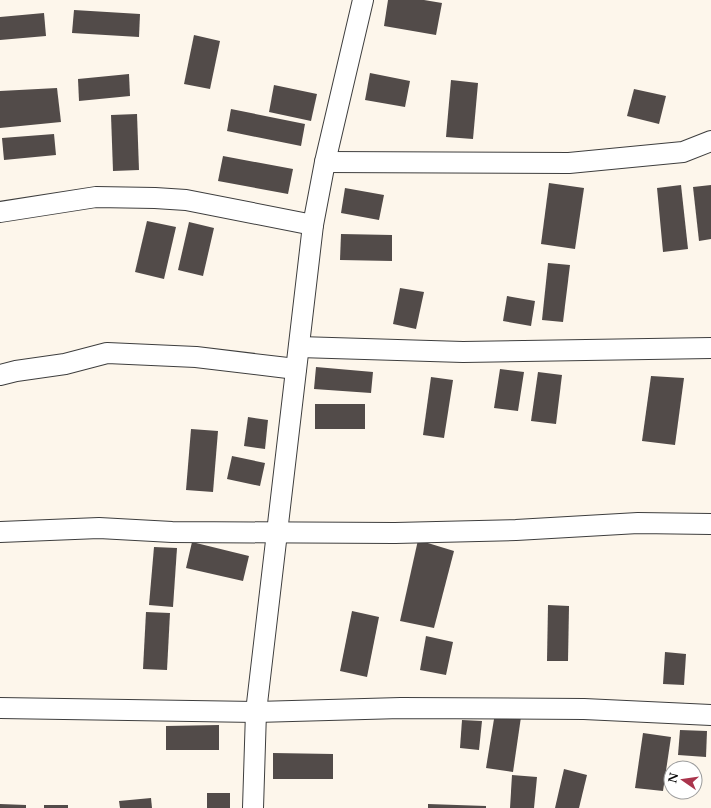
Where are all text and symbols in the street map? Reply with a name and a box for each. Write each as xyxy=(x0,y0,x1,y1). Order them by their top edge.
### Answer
north arrow xyxy=(663,760,703,800)
text: N xyxy=(665,770,681,784)

